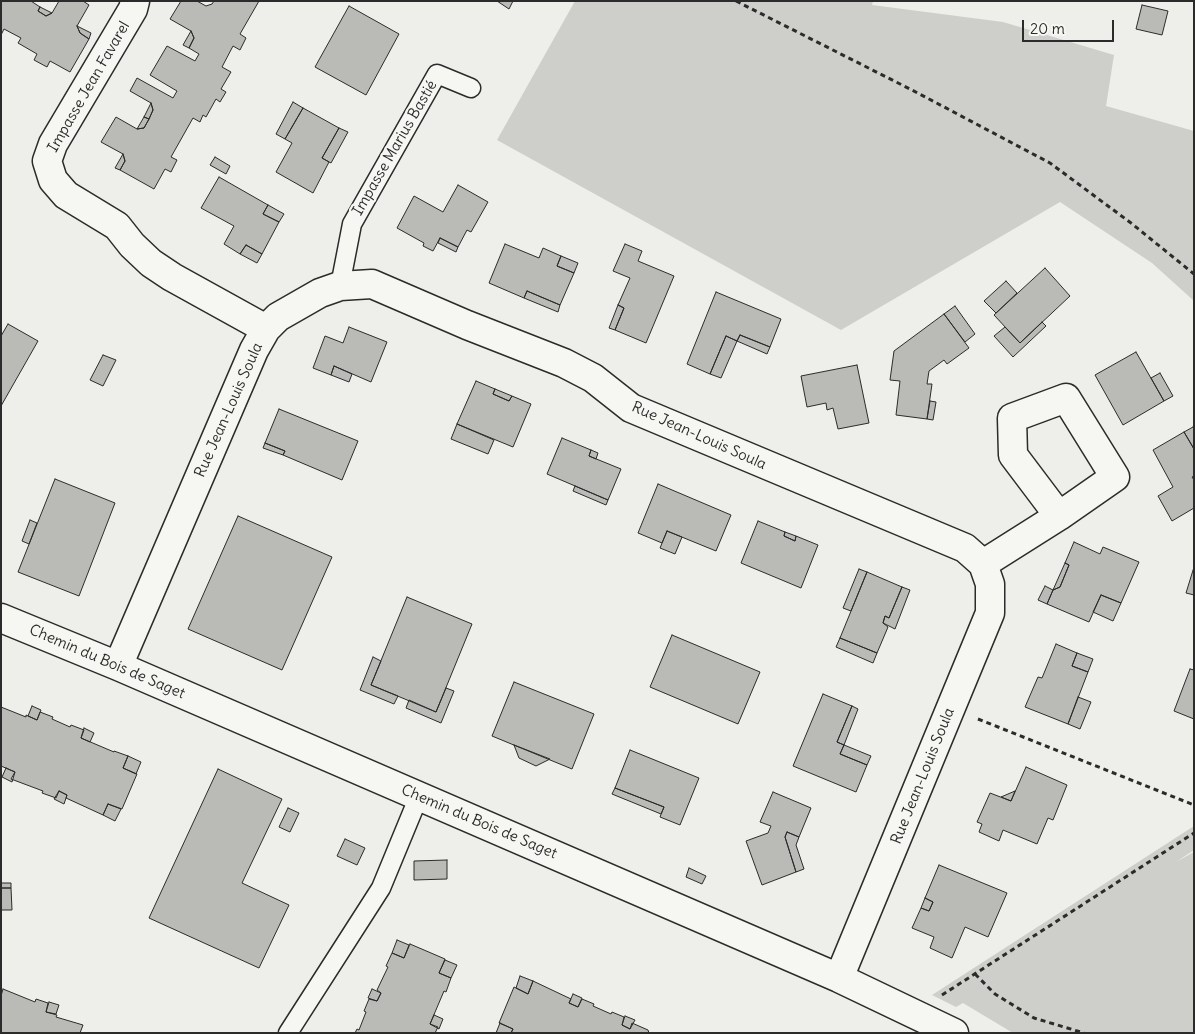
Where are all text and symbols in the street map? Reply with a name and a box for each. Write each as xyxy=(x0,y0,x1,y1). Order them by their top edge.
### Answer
scale bar xyxy=(1025,10,1118,42)
street label: Impasse Jean Favarel xyxy=(44,19,134,155)
text: 20 m xyxy=(1030,19,1065,38)
street label: Impasse Marius Bastié xyxy=(349,77,441,219)
street label: Rue Jean-Louis Soula xyxy=(191,340,267,480)
street label: Rue Jean-Louis Soula xyxy=(629,398,769,474)
street label: Chemin du Bois de Saget xyxy=(26,621,188,703)
street label: Rue Jean-Louis Soula xyxy=(887,705,959,847)
street label: Chemin du Bois de Saget xyxy=(398,781,560,863)

